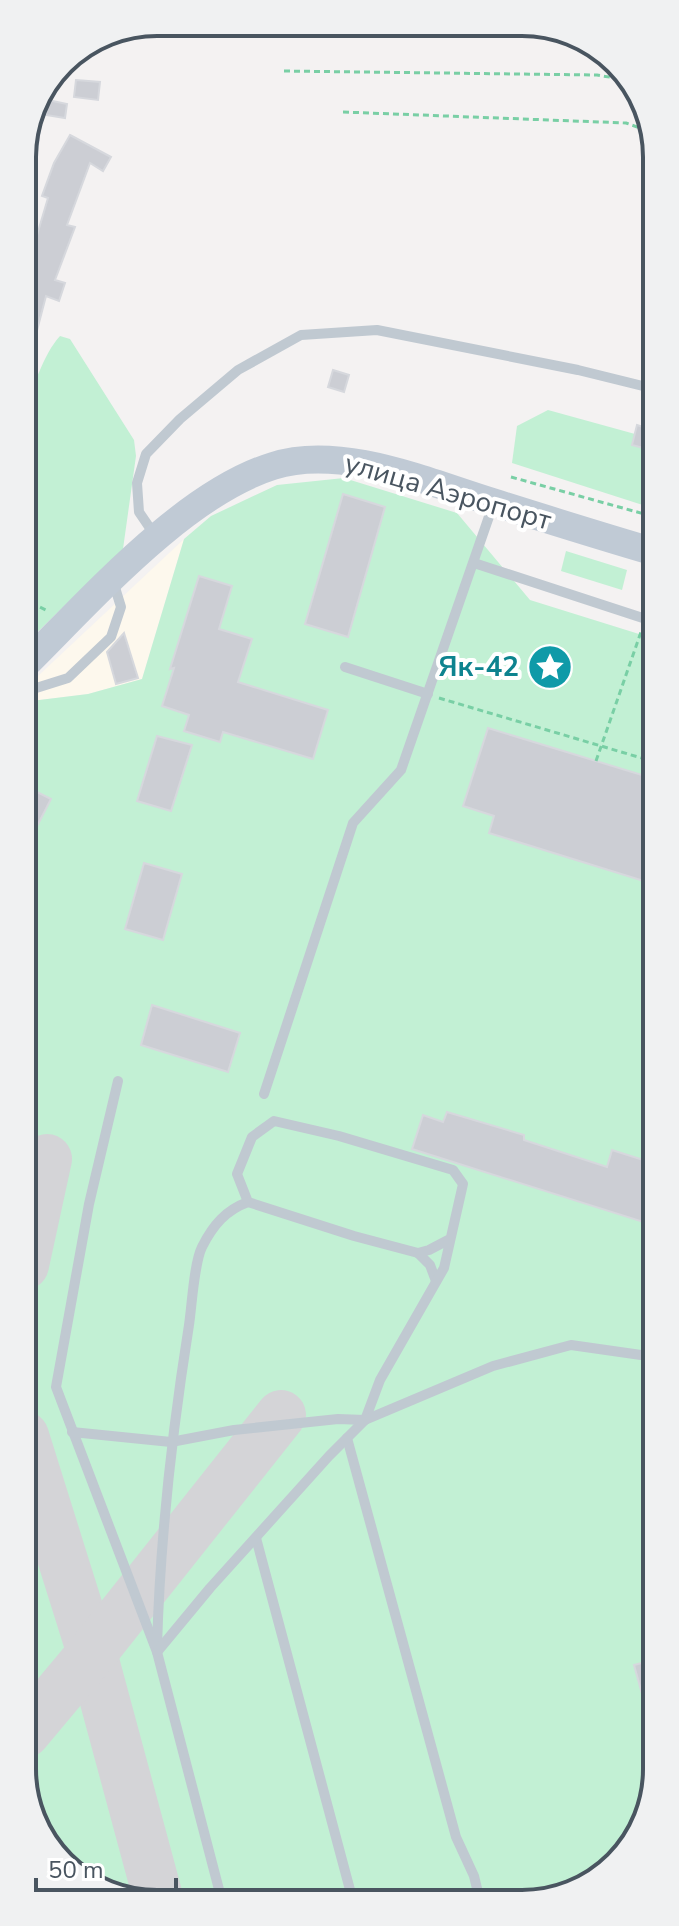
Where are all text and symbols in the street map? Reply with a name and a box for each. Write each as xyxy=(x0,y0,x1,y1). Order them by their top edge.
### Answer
street label: улица Аэропорт xyxy=(340,444,556,540)
place icon: Як-42 xyxy=(526,643,574,691)
place label: Як-42 xyxy=(438,648,519,686)
scale bar xyxy=(36,1842,176,1892)
text: 50 m xyxy=(48,1854,104,1886)

